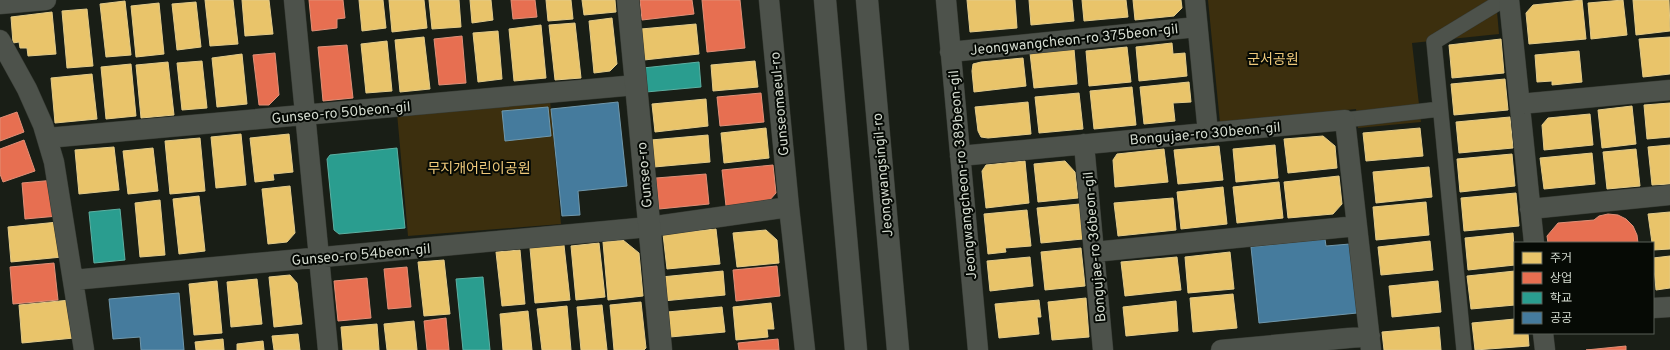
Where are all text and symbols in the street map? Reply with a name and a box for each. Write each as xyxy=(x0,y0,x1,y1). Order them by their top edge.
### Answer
street label: Jeongwangcheon-ro 375beon-gil xyxy=(969,21,1179,60)
street label: Gunseomaeul-ro xyxy=(767,51,794,157)
park label: 군서공원 xyxy=(1247,52,1299,69)
street label: Jeongwangcheon-ro 389beon-gil xyxy=(946,70,981,280)
street label: Gunseo-ro 50beon-gil xyxy=(271,99,411,128)
street label: Jeongwangsingil-ro xyxy=(870,112,897,238)
street label: Bongujae-ro 30beon-gil xyxy=(1129,119,1281,150)
street label: Gunseo-ro xyxy=(634,141,657,209)
park label: 무지개어린이공원 xyxy=(427,161,531,178)
street label: Bongujae-ro 36beon-gil xyxy=(1080,171,1111,323)
street label: Gunseo-ro 54beon-gil xyxy=(291,241,431,270)
legend xyxy=(1514,242,1654,334)
text: 주거 xyxy=(1550,251,1572,267)
text: 상업 xyxy=(1550,271,1572,287)
text: 학교 xyxy=(1550,291,1572,307)
text: 공공 xyxy=(1550,311,1572,327)

